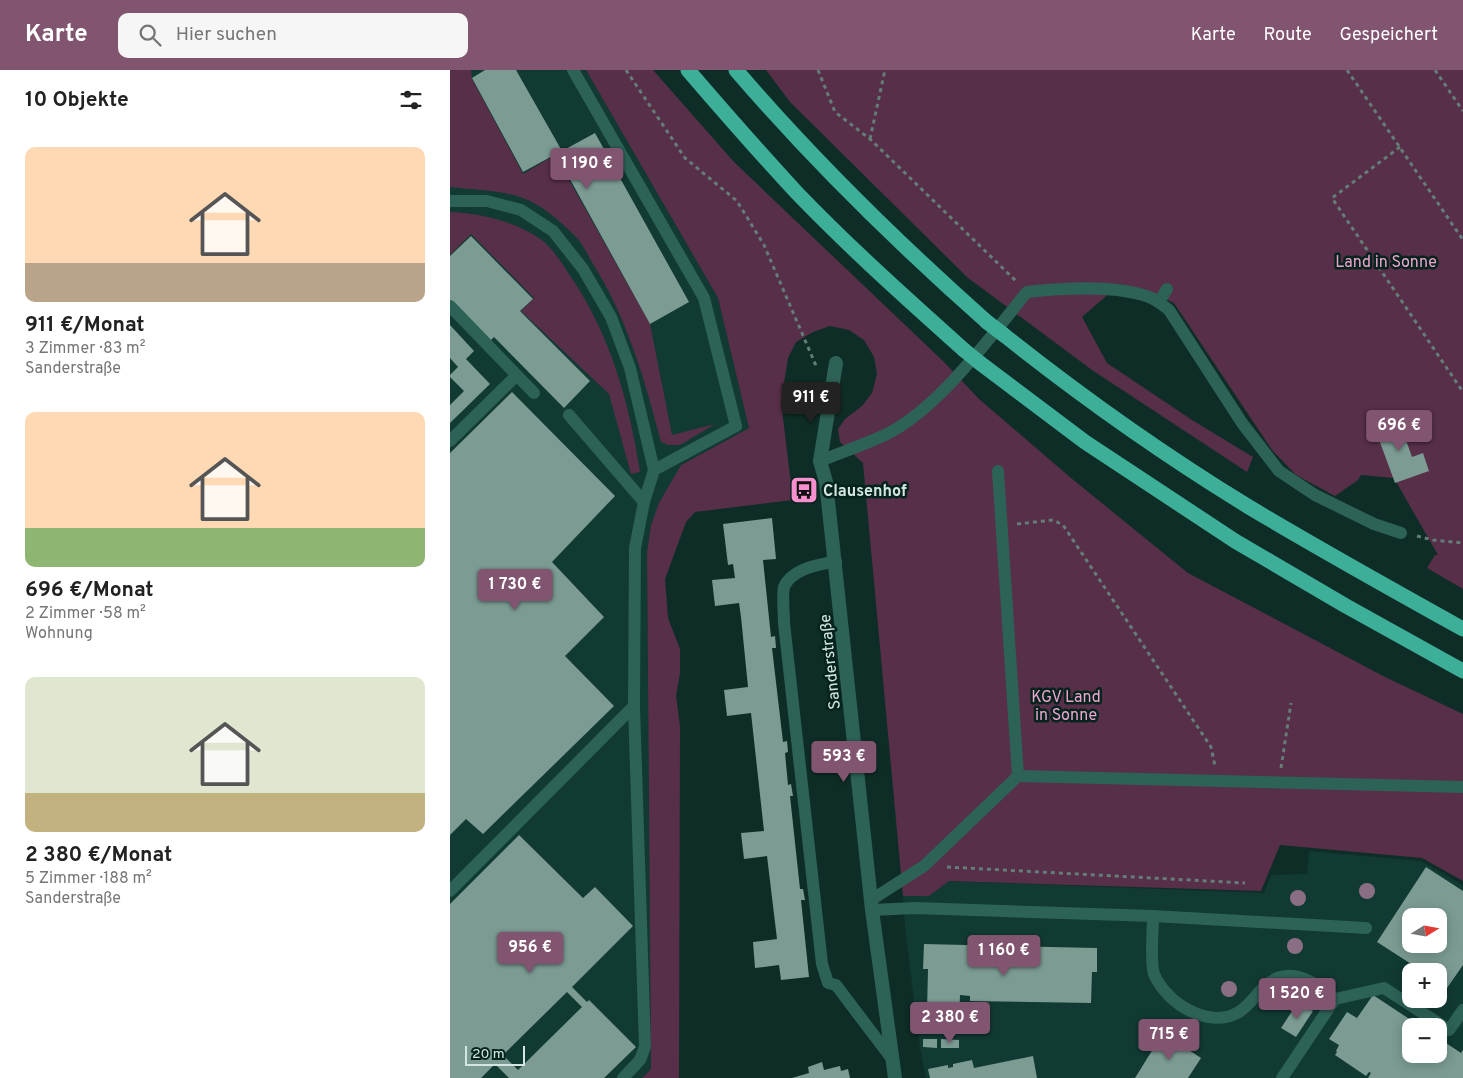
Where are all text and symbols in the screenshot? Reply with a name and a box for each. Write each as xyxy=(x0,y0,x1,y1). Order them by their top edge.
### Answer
search box xyxy=(118,13,468,58)
text: Karte xyxy=(25,20,88,50)
icon: search xyxy=(136,21,164,49)
text: Hier suchen xyxy=(176,23,277,47)
text: Karte xyxy=(1191,24,1236,47)
text: Route xyxy=(1264,24,1312,47)
text: Gespeichert xyxy=(1340,24,1438,47)
icon: filters xyxy=(397,86,425,114)
text: 10 Objekte xyxy=(25,87,129,114)
pin: 1 190 € xyxy=(541,148,633,190)
text: 1 190 € xyxy=(561,154,613,174)
icon: home xyxy=(180,179,270,269)
park label: Land in Sonne xyxy=(1335,253,1437,273)
text: 911 €/Monat xyxy=(25,312,145,339)
text: 3 Zimmer · 83 m² xyxy=(25,339,145,359)
text: Sanderstraße xyxy=(25,359,121,379)
pin: 911 € xyxy=(776,382,846,424)
text: 911 € xyxy=(793,388,829,408)
pin: 696 € xyxy=(1364,410,1434,452)
text: 696 € xyxy=(1377,416,1421,436)
icon: home xyxy=(180,444,270,534)
bus stop icon: Clausenhof xyxy=(789,475,819,505)
place label: Clausenhof xyxy=(823,482,907,502)
pin: 1 730 € xyxy=(469,568,561,611)
text: 1 730 € xyxy=(489,575,541,595)
text: 696 €/Monat xyxy=(25,577,154,604)
text: 2 Zimmer · 58 m² xyxy=(25,604,146,624)
street label: Sanderstraße xyxy=(816,613,846,710)
text: Wohnung xyxy=(25,624,93,644)
park label: KGV Land in Sonne xyxy=(1031,688,1101,726)
icon: home xyxy=(180,709,270,799)
pin: 593 € xyxy=(809,740,879,783)
text: 593 € xyxy=(822,747,866,767)
text: 2 380 €/Monat xyxy=(25,842,172,869)
text: 5 Zimmer · 188 m² xyxy=(25,869,152,889)
text: Sanderstraße xyxy=(25,889,121,909)
north arrow xyxy=(1402,908,1448,952)
map controls xyxy=(1402,908,1447,1063)
pin: 956 € xyxy=(495,932,565,974)
pin: 1 160 € xyxy=(958,934,1050,977)
text: 956 € xyxy=(508,938,552,958)
text: 1 160 € xyxy=(978,941,1030,961)
button: + xyxy=(1402,963,1447,1008)
pin: 1 520 € xyxy=(1251,978,1343,1020)
text: 1 520 € xyxy=(1270,984,1324,1004)
pin: 2 380 € xyxy=(904,1002,996,1044)
text: 2 380 € xyxy=(921,1008,979,1028)
pin: 715 € xyxy=(1134,1018,1204,1061)
button: − xyxy=(1402,1018,1447,1063)
text: 715 € xyxy=(1149,1025,1189,1045)
scale bar xyxy=(465,1043,525,1066)
text: 20 m xyxy=(472,1046,505,1063)

